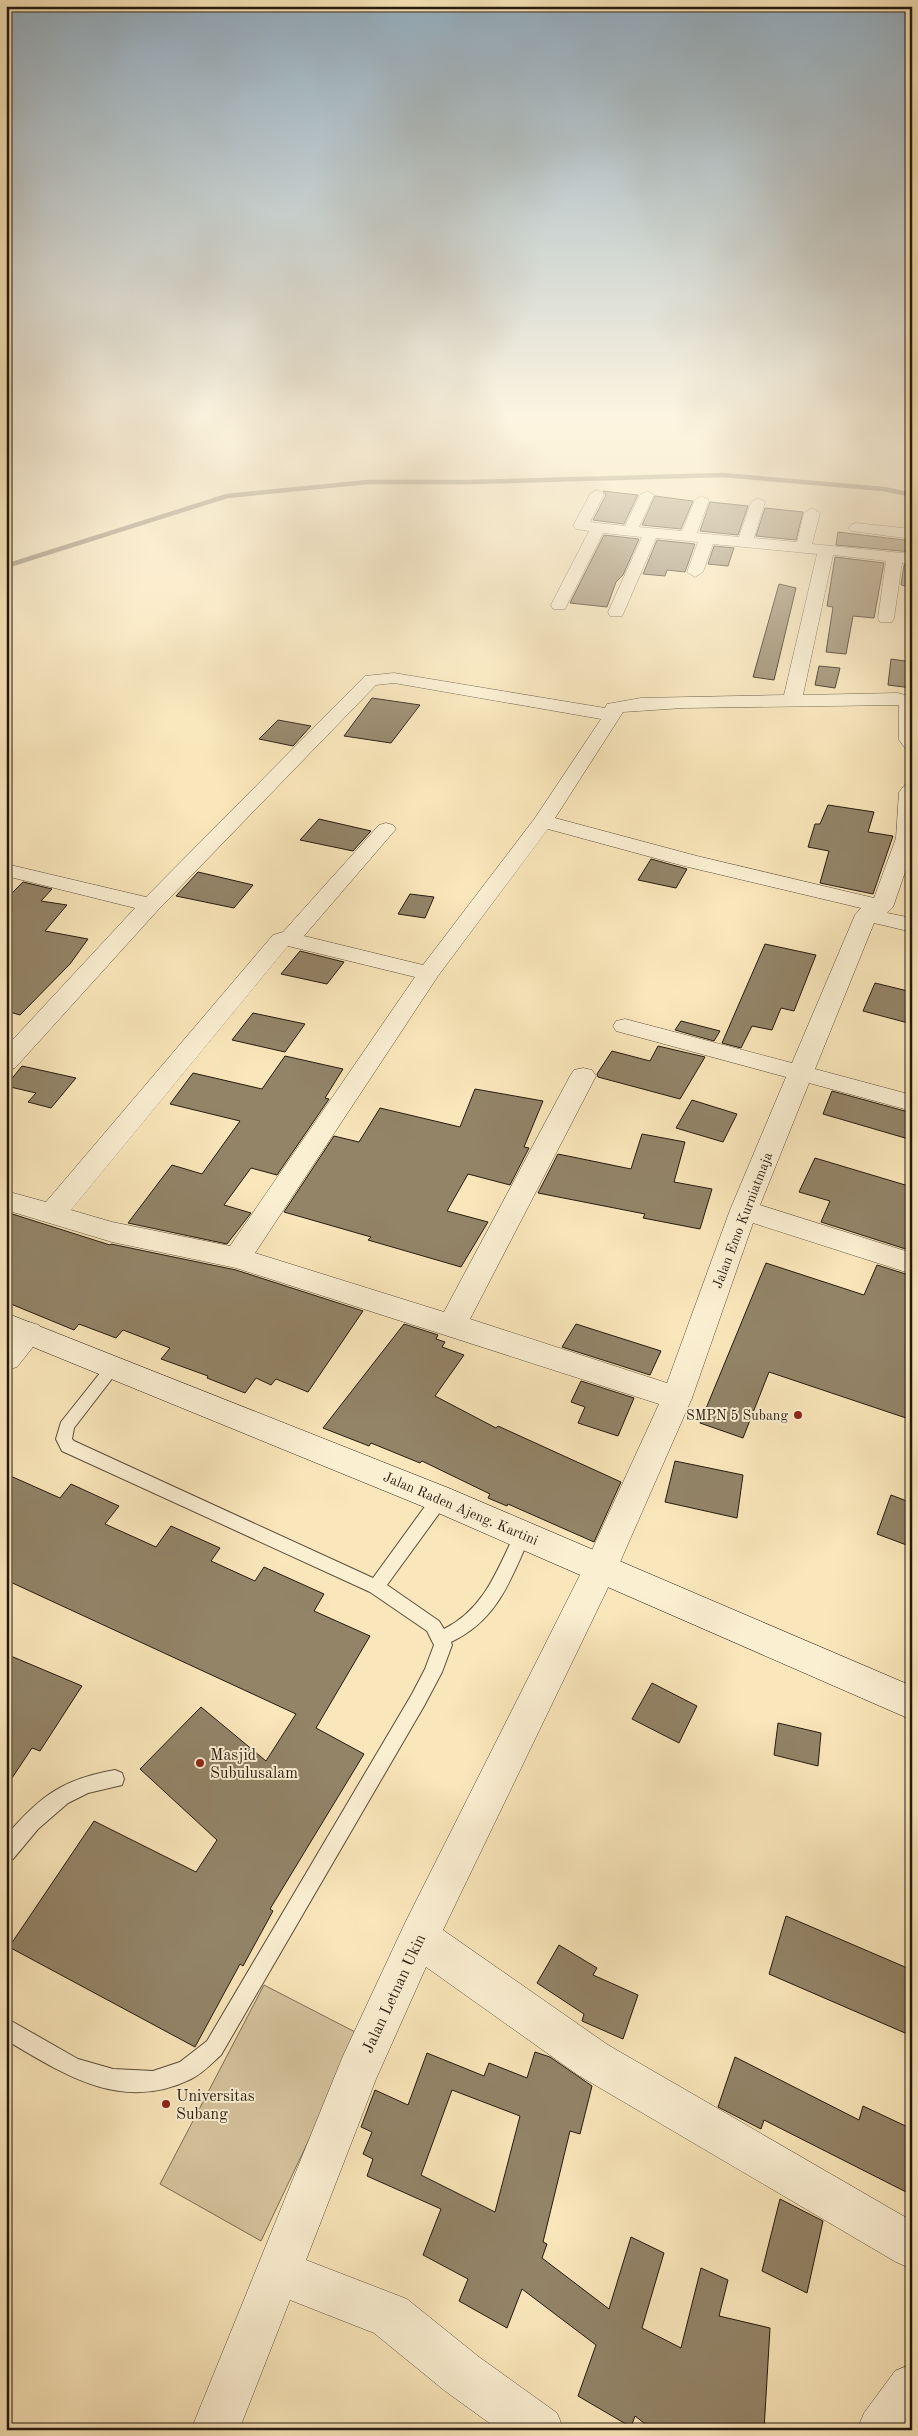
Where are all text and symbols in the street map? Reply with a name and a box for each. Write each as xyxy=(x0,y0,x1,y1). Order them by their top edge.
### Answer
street label: Jalan Emo Kurniatmaja xyxy=(710,1150,775,1290)
place label: SMPN 5 Subang xyxy=(686,1409,788,1423)
marker: SMPN 5 Subang xyxy=(792,1409,804,1421)
street label: Jalan Raden Ajeng. Kartini xyxy=(381,1470,540,1548)
place label: Masjid Subulusalam xyxy=(210,1748,298,1782)
marker: Masjid Subulusalam xyxy=(194,1757,206,1769)
street label: Jalan Letnan Ukin xyxy=(360,1932,429,2056)
place label: Universitas Subang xyxy=(176,2089,255,2123)
marker: Universitas Subang xyxy=(160,2098,172,2110)

